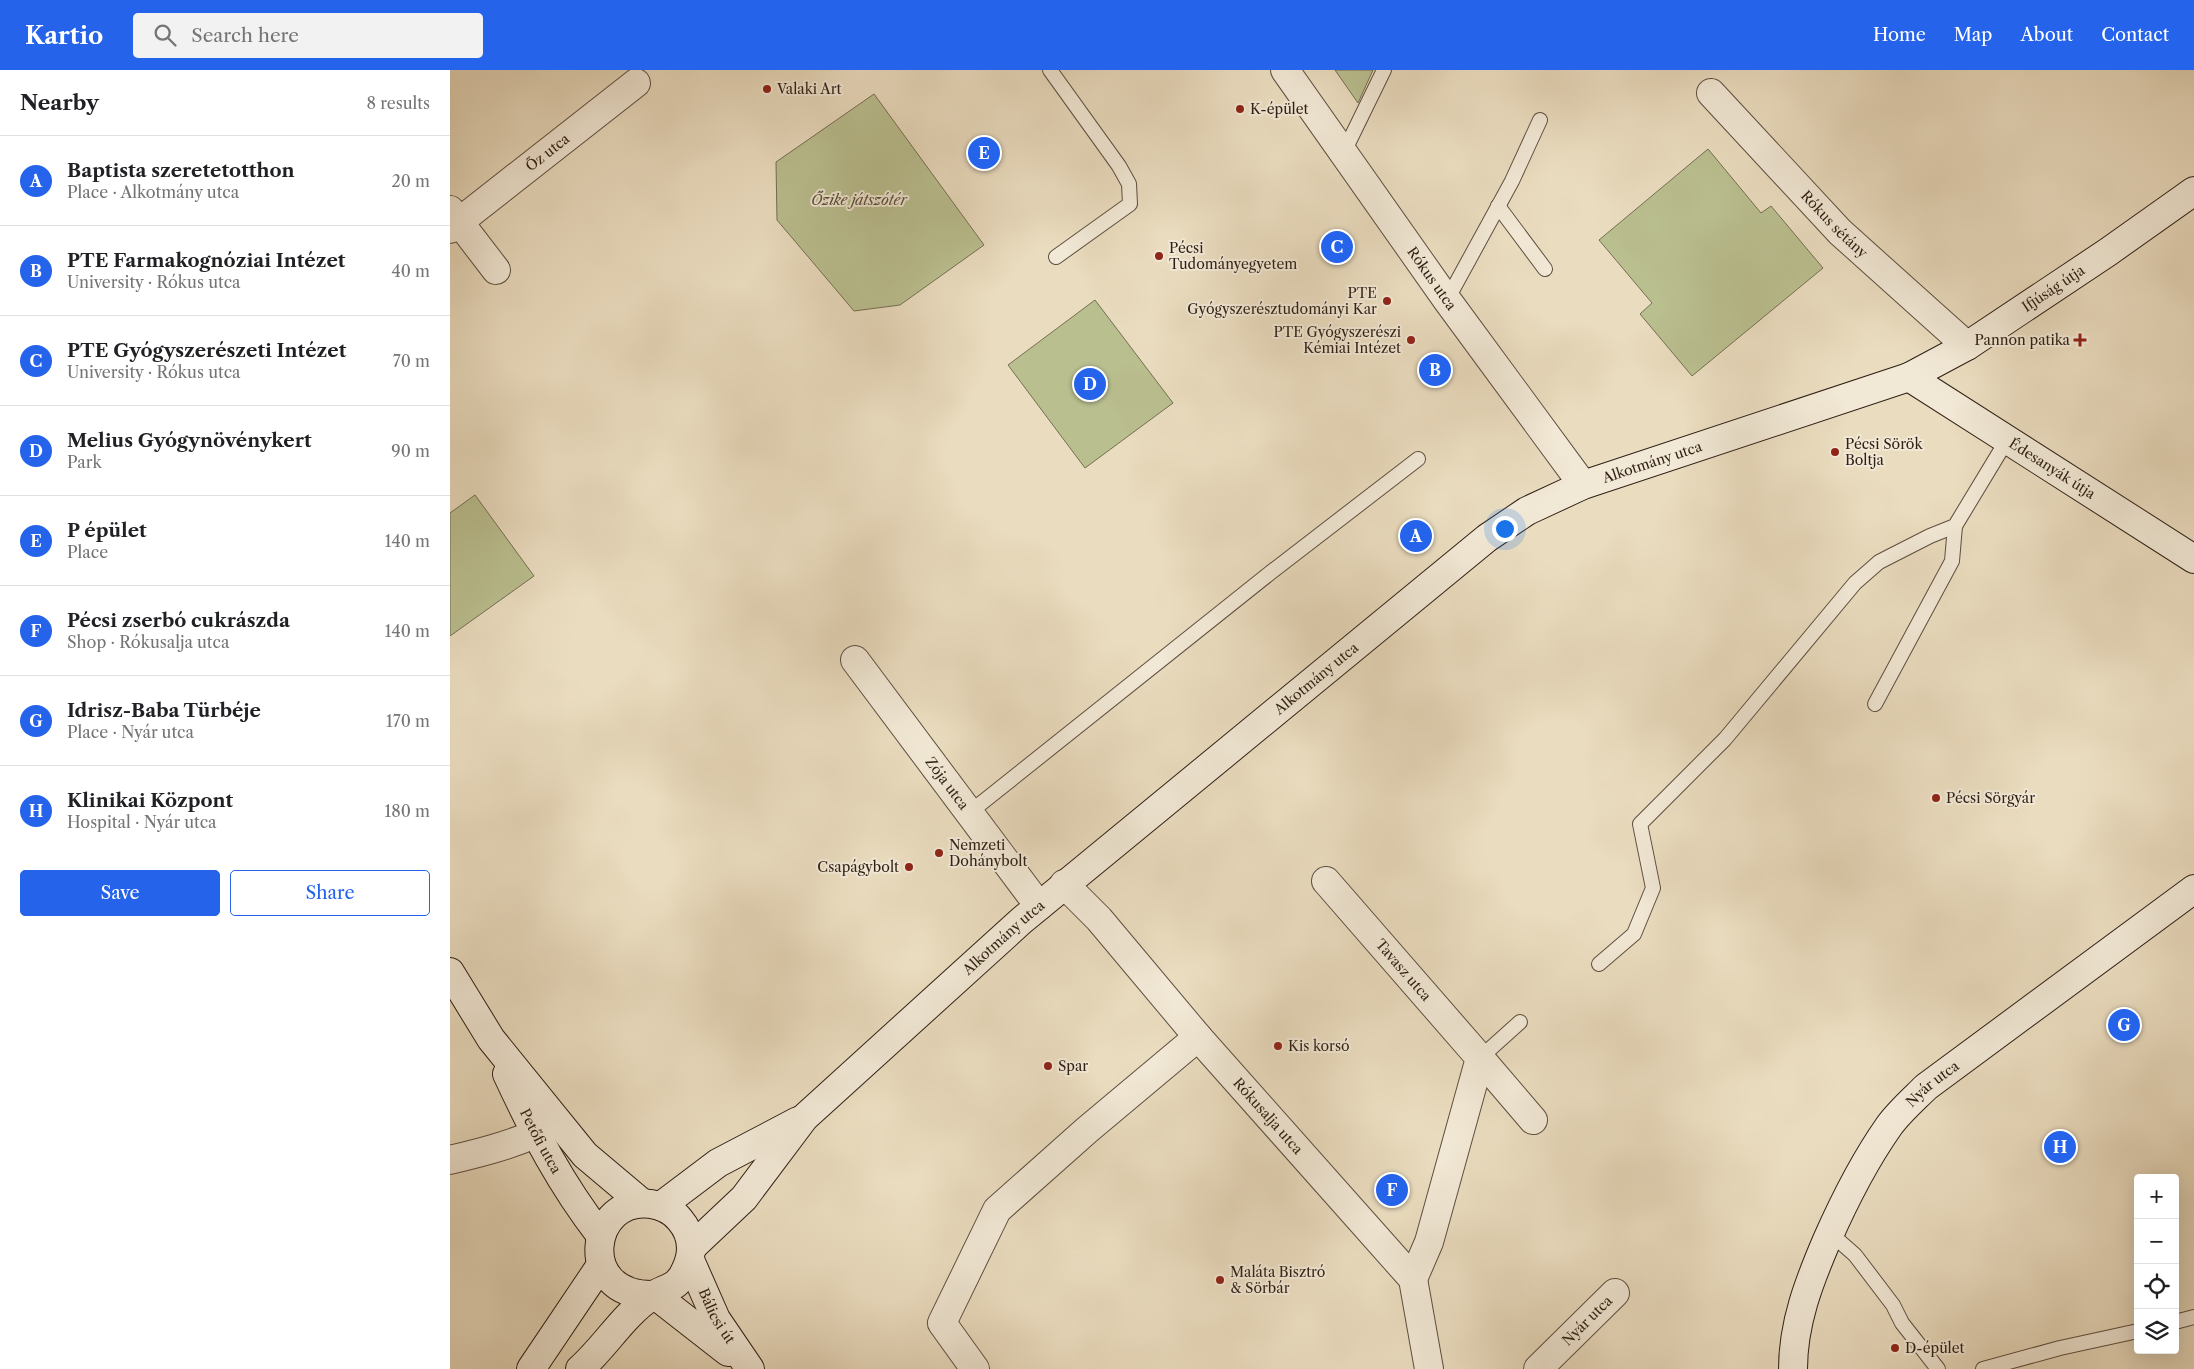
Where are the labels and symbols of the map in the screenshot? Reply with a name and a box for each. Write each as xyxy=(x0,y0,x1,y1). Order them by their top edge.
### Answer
place label: Valaki Art xyxy=(776,80,842,98)
marker: Valaki Art xyxy=(761,83,773,95)
place label: K-épület xyxy=(1250,100,1309,118)
marker: K-épület xyxy=(1234,103,1246,115)
street label: Őz utca xyxy=(521,129,574,175)
pin: E xyxy=(968,134,1000,172)
street label: Rókus sétány xyxy=(1797,187,1872,262)
park label: Őzike játszótér xyxy=(811,190,908,209)
pin: C xyxy=(1321,228,1353,266)
place label: Pécsi Tudományegyetem xyxy=(1169,239,1297,273)
street label: Rókus utca xyxy=(1403,243,1461,314)
marker: Pécsi Tudományegyetem xyxy=(1153,250,1165,262)
street label: Ifjúság útja xyxy=(2018,261,2089,316)
place label: PTE Gyógyszerésztudományi Kar xyxy=(1187,284,1377,318)
marker: PTE Gyógyszerésztudományi Kar xyxy=(1381,295,1393,307)
place label: PTE Gyógyszerészi Kémiai Intézet xyxy=(1273,323,1401,357)
place label: Pannon patika xyxy=(1975,331,2071,349)
marker: PTE Gyógyszerészi Kémiai Intézet xyxy=(1405,334,1417,346)
marker: Pannon patika xyxy=(2074,334,2086,346)
pin: B xyxy=(1419,351,1451,389)
pin: D xyxy=(1074,365,1106,403)
street label: Édesanyák útja xyxy=(2006,434,2099,503)
place label: Pécsi Sörök Boltja xyxy=(1845,435,1923,469)
street label: Alkotmány utca xyxy=(1599,437,1705,487)
marker: Pécsi Sörök Boltja xyxy=(1829,446,1841,458)
your location xyxy=(1492,516,1518,542)
pin: A xyxy=(1400,517,1432,555)
street label: Alkotmány utca xyxy=(1270,638,1362,719)
street label: Zója utca xyxy=(922,753,973,814)
place label: Pécsi Sörgyár xyxy=(1946,789,2035,807)
marker: Pécsi Sörgyár xyxy=(1930,792,1942,804)
place label: Nemzeti Dohánybolt xyxy=(949,836,1027,870)
marker: Nemzeti Dohánybolt xyxy=(933,847,945,859)
place label: Csapágybolt xyxy=(817,858,899,876)
marker: Csapágybolt xyxy=(903,861,915,873)
street label: Alkotmány utca xyxy=(958,896,1049,979)
street label: Tavasz utca xyxy=(1372,935,1436,1005)
pin: G xyxy=(2108,1006,2140,1044)
place label: Kis korsó xyxy=(1288,1037,1350,1055)
marker: Kis korsó xyxy=(1272,1040,1284,1052)
street label: Nyár utca xyxy=(1902,1056,1963,1111)
place label: Spar xyxy=(1058,1057,1088,1075)
marker: Spar xyxy=(1042,1060,1054,1072)
street label: Rókusalja utca xyxy=(1229,1074,1307,1158)
street label: Petőfi utca xyxy=(516,1106,566,1177)
pin: H xyxy=(2044,1128,2076,1166)
pin: F xyxy=(1376,1171,1408,1209)
place label: Maláta Bisztró & Sörbár xyxy=(1230,1263,1325,1297)
marker: Maláta Bisztró & Sörbár xyxy=(1214,1274,1226,1286)
street label: Bálicsi út xyxy=(695,1285,739,1347)
street label: Nyár utca xyxy=(1558,1291,1617,1349)
place label: D-épület xyxy=(1905,1339,1965,1357)
marker: D-épület xyxy=(1889,1342,1901,1354)

